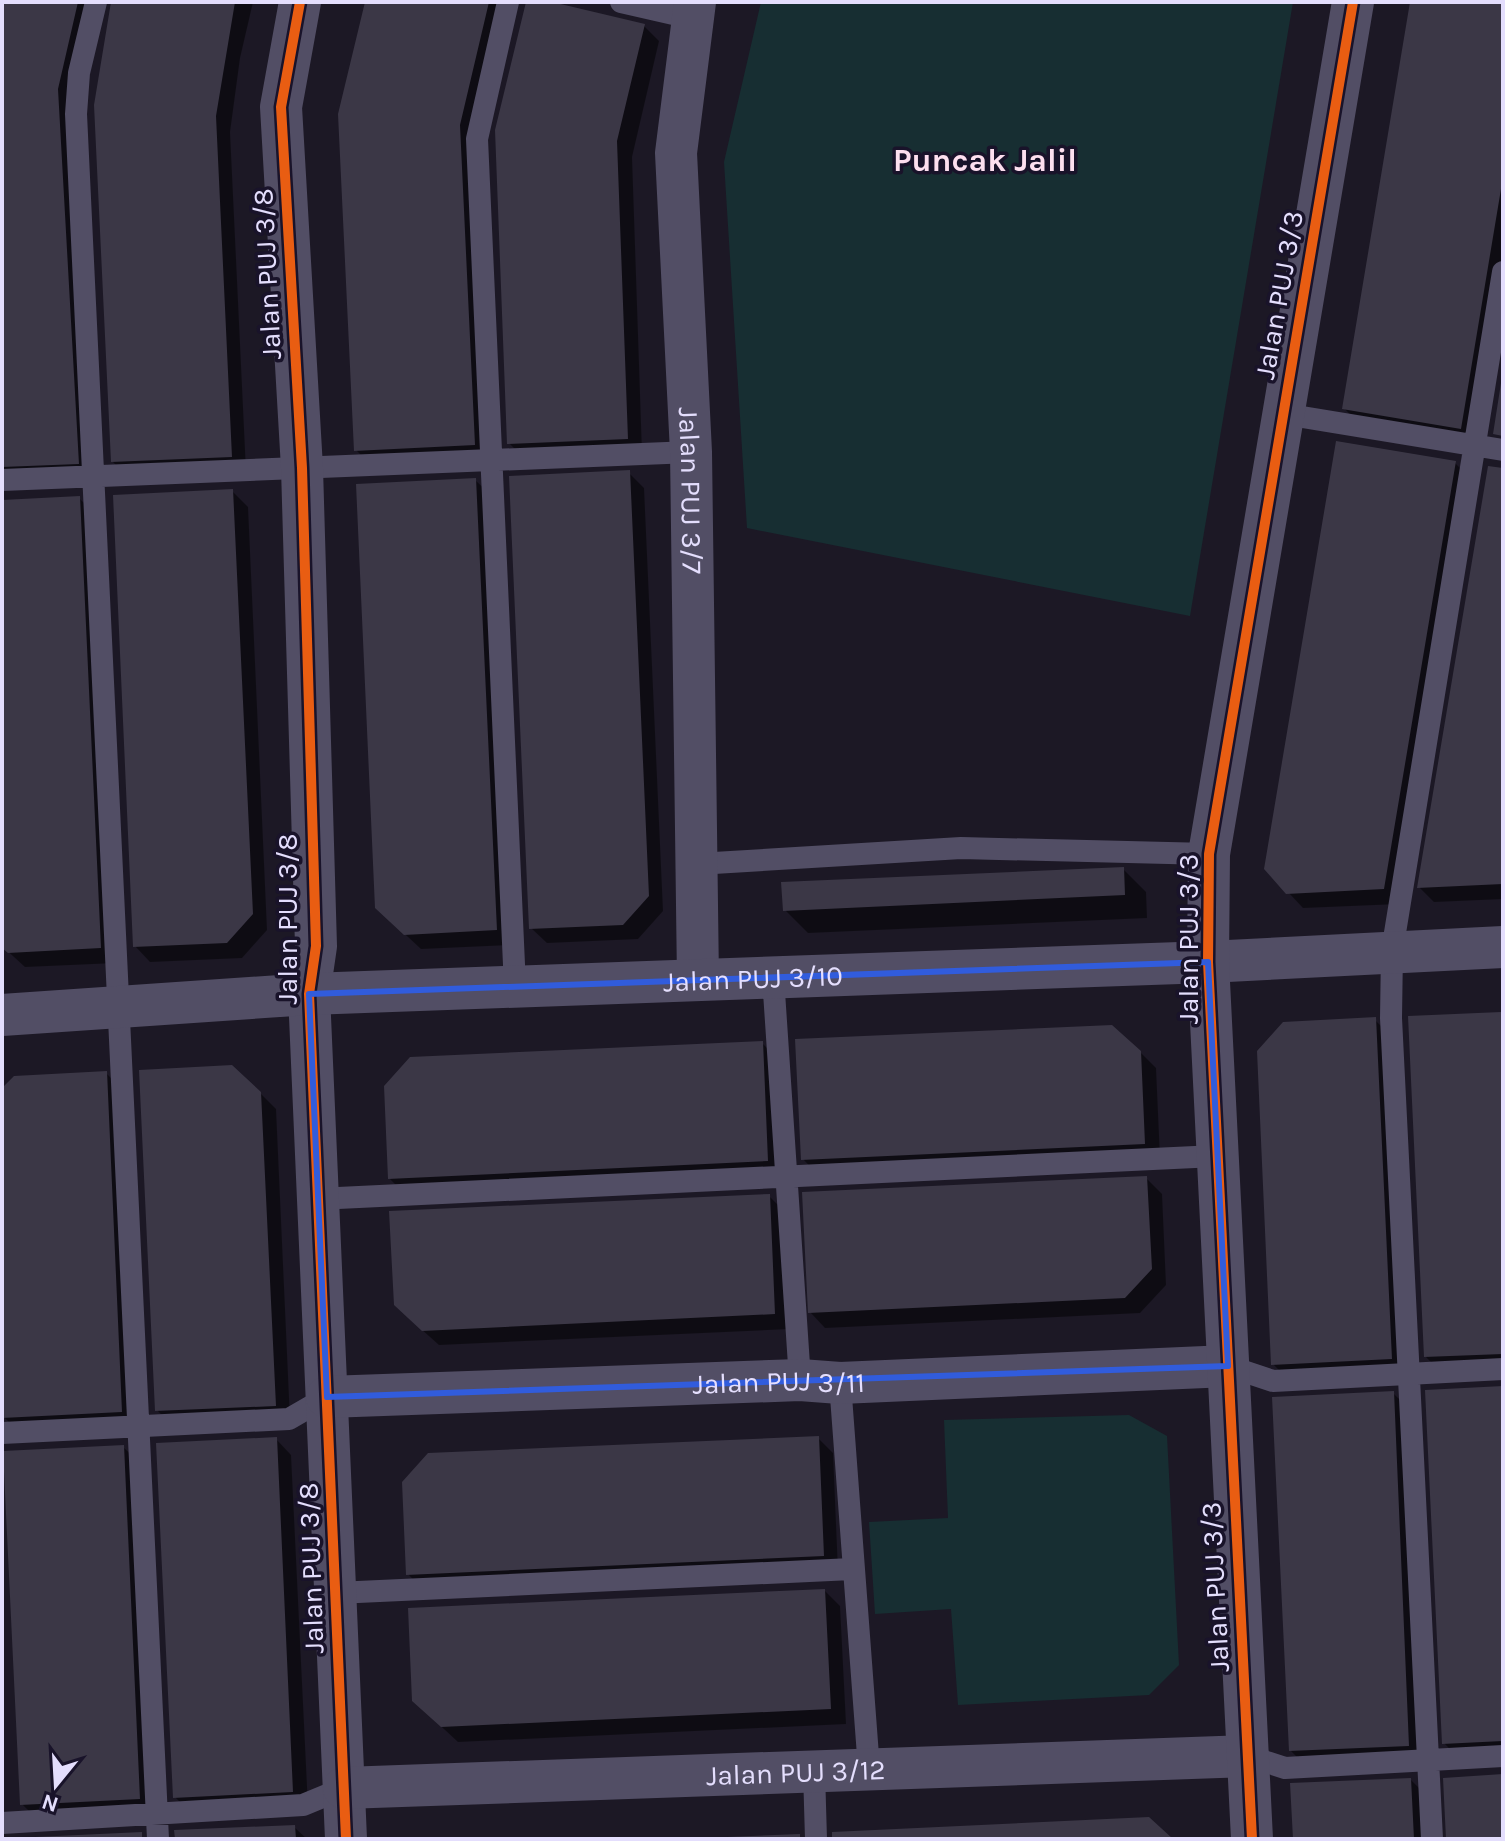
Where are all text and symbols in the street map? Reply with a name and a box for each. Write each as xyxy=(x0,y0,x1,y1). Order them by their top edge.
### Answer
district label: Puncak Jalil xyxy=(893,142,1077,179)
street label: Jalan PUJ 3/8 xyxy=(246,188,288,360)
street label: Jalan PUJ 3/3 xyxy=(1248,208,1310,382)
street label: Jalan PUJ 3/7 xyxy=(672,406,709,574)
street label: Jalan PUJ 3/8 xyxy=(271,833,304,1005)
street label: Jalan PUJ 3/3 xyxy=(1172,854,1205,1024)
street label: Jalan PUJ 3/10 xyxy=(663,959,843,998)
street label: Jalan PUJ 3/11 xyxy=(692,1364,866,1400)
street label: Jalan PUJ 3/8 xyxy=(292,1482,330,1654)
street label: Jalan PUJ 3/3 xyxy=(1194,1501,1236,1673)
north arrow xyxy=(16,1745,96,1825)
street label: Jalan PUJ 3/12 xyxy=(705,1752,886,1792)
text: N xyxy=(39,1788,62,1818)

